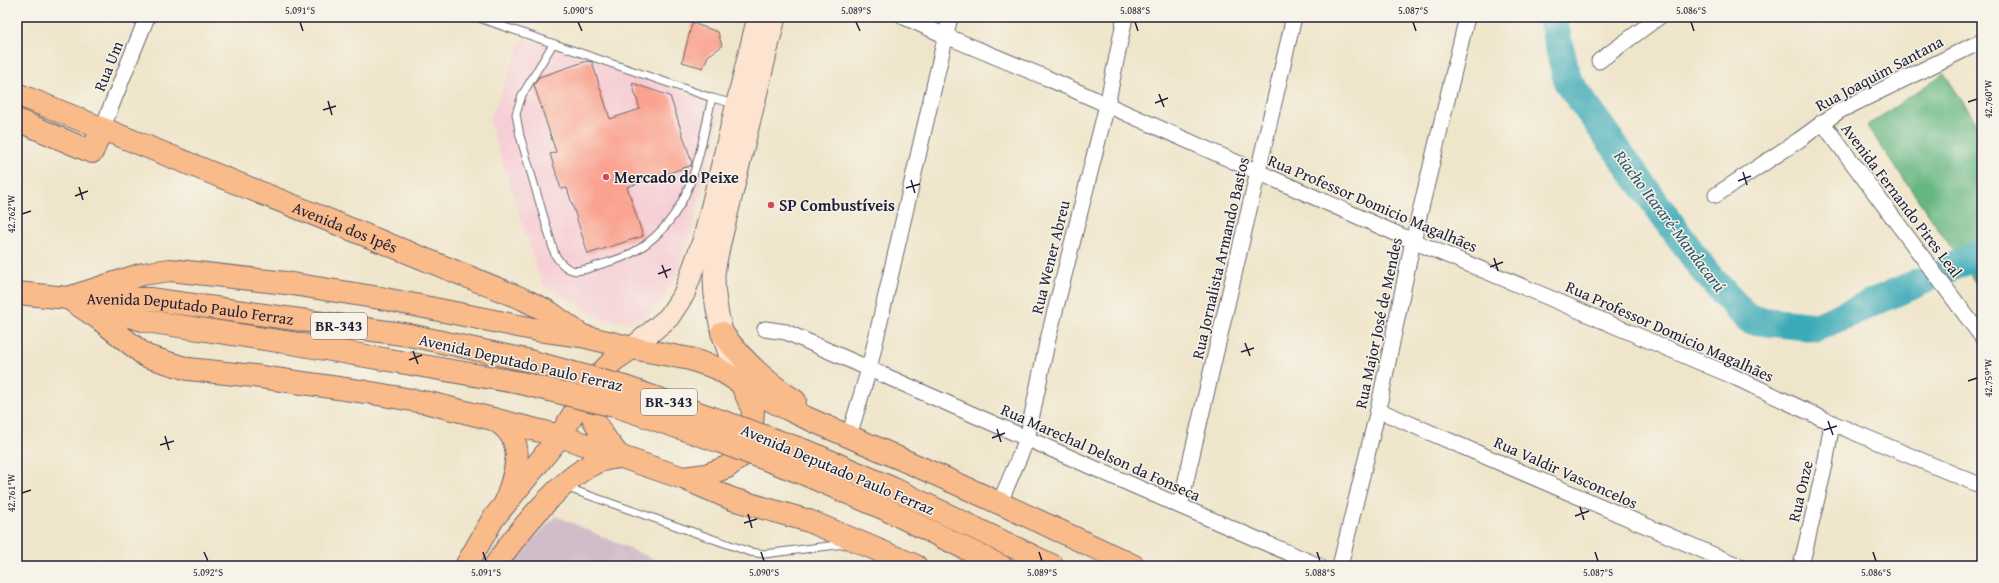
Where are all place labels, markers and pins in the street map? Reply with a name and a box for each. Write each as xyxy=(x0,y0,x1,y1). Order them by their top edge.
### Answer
place label: Mercado do Peixe xyxy=(614,165,739,189)
marker: Mercado do Peixe xyxy=(601,172,611,182)
place label: SP Combustíveis xyxy=(779,193,895,217)
marker: SP Combustíveis xyxy=(766,200,776,210)

